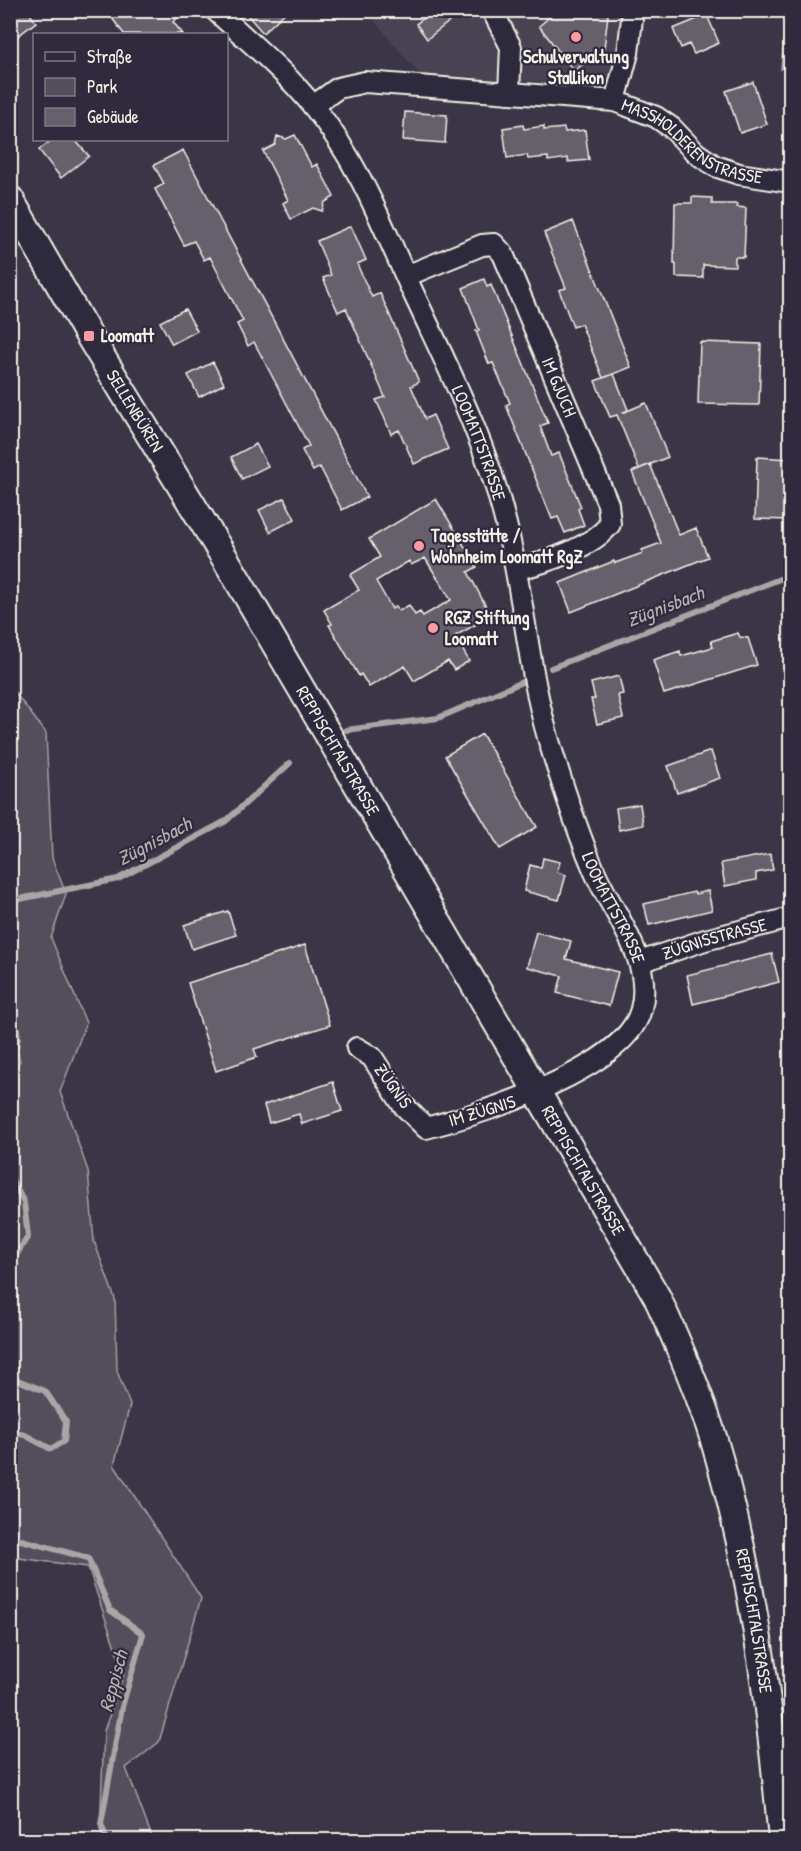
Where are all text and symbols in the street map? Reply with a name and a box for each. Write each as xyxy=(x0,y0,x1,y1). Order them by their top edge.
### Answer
marker: Schulverwaltung Stallikon xyxy=(569,30,583,44)
legend xyxy=(33,33,228,141)
text: Straße xyxy=(87,44,132,69)
place label: Schulverwaltung Stallikon xyxy=(523,44,629,90)
text: Park xyxy=(87,74,118,99)
street label: MASSHOLDERENSTRASSE xyxy=(618,92,764,189)
text: Gebäude xyxy=(87,104,139,129)
place label: Loomatt xyxy=(101,323,155,348)
marker: Loomatt xyxy=(82,329,96,343)
street label: IM GJUCH xyxy=(536,353,583,421)
street label: SELLENBÜREN xyxy=(101,365,170,456)
street label: LOOMATTSTRASSE xyxy=(446,381,512,503)
place label: Tagesstätte / Wohnheim Loomatt RgZ xyxy=(430,523,583,570)
marker: Tagesstätte / Wohnheim Loomatt RgZ xyxy=(412,539,426,553)
water label: Zügnisbach xyxy=(622,578,709,633)
place label: RGZ Stiftung Loomatt xyxy=(445,605,530,651)
marker: RGZ Stiftung Loomatt xyxy=(426,621,440,635)
street label: REPPISCHTALSTRASSE xyxy=(290,681,386,820)
water label: Zügnisbach xyxy=(112,809,198,872)
street label: LOOMATTSTRASSE xyxy=(576,848,652,966)
street label: ZÜGNISSTRASSE xyxy=(659,912,769,966)
street label: ZÜGNIS xyxy=(369,1058,418,1113)
street label: IM ZÜGNIS xyxy=(445,1089,518,1133)
street label: REPPISCHTALSTRASSE xyxy=(536,1101,631,1240)
street label: REPPISCHTALSTRASSE xyxy=(730,1546,779,1695)
water label: Reppisch xyxy=(91,1646,135,1715)

